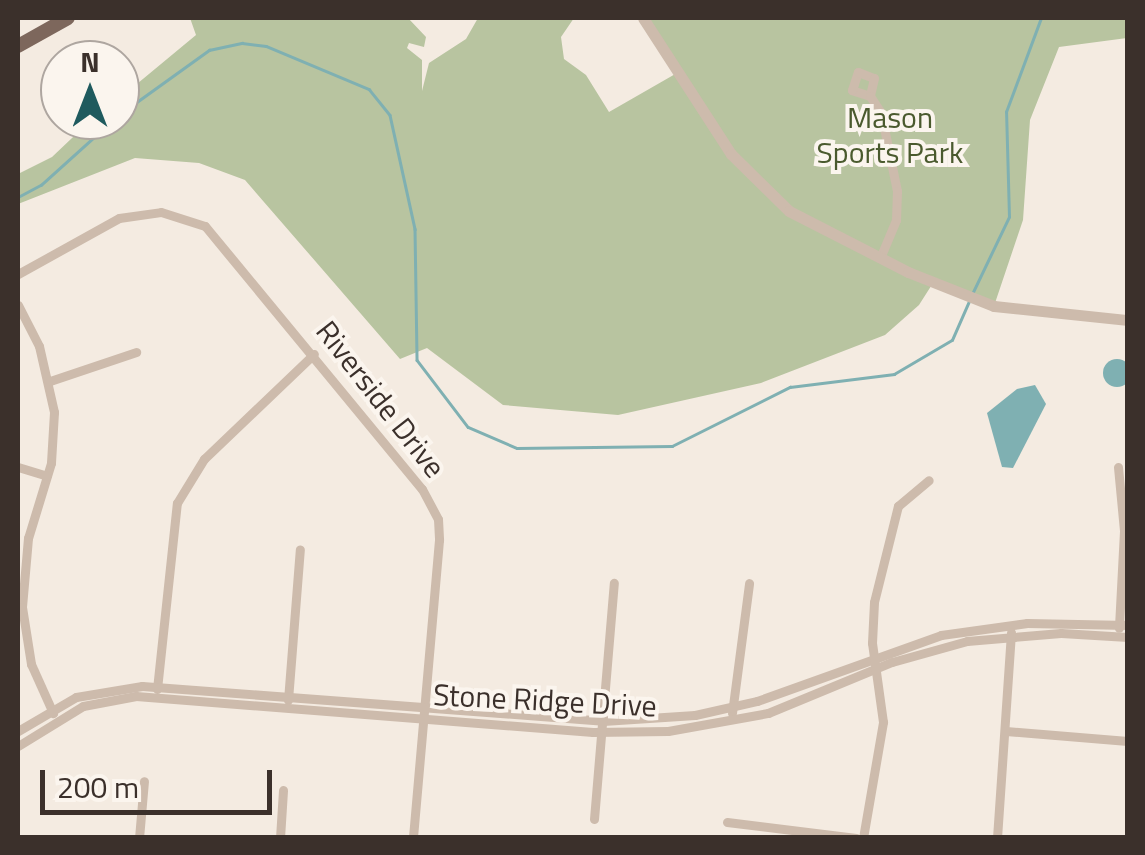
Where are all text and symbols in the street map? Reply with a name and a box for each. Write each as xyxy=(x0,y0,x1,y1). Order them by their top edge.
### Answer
north arrow xyxy=(40,40,140,140)
text: N xyxy=(80,40,100,83)
park label: Mason Sports Park xyxy=(817,99,963,170)
street label: Riverside Drive xyxy=(309,314,453,484)
street label: Stone Ridge Drive xyxy=(432,676,658,724)
scale bar xyxy=(45,750,278,812)
text: 200 m xyxy=(57,764,139,810)

